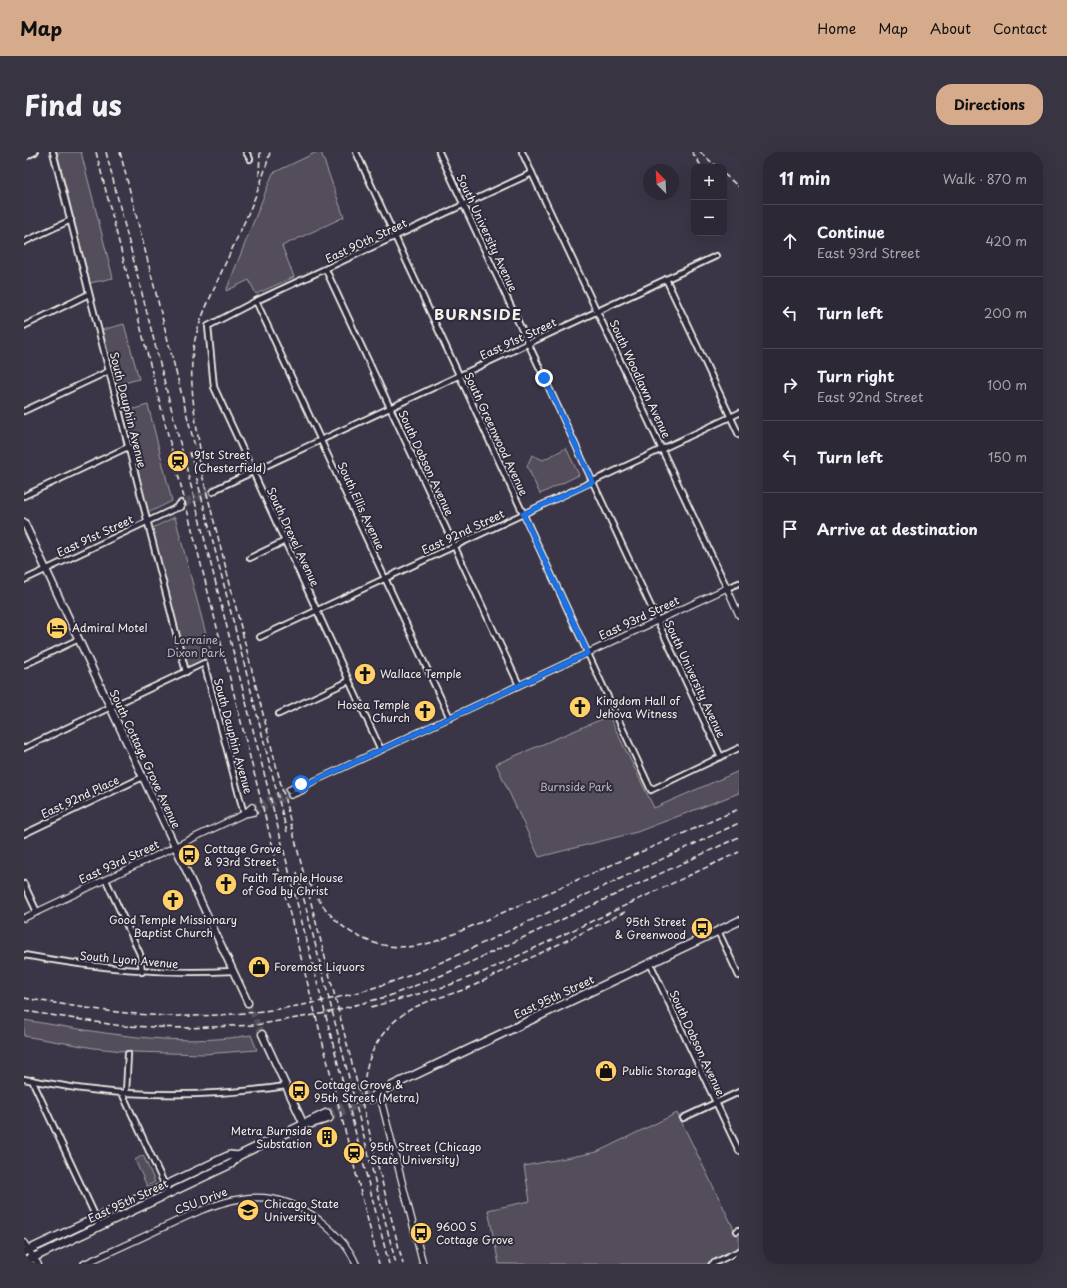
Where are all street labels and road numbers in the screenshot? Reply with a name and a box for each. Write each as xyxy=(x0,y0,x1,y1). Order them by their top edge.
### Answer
street label: South University Avenue xyxy=(453,171,522,294)
street label: East 90th Street xyxy=(322,214,410,267)
street label: East 91st Street xyxy=(477,313,559,364)
street label: South Woodlawn Avenue xyxy=(606,317,675,441)
street label: South Dauphin Avenue xyxy=(106,350,151,470)
street label: South Greenwood Avenue xyxy=(460,369,533,498)
street label: South Dobson Avenue xyxy=(395,407,458,518)
street label: South Ellis Avenue xyxy=(334,459,389,553)
street label: South Drexel Avenue xyxy=(263,484,324,589)
street label: East 92nd Street xyxy=(418,505,508,558)
street label: East 91st Street xyxy=(54,510,136,561)
street label: East 93rd Street xyxy=(596,591,682,644)
street label: South University Avenue xyxy=(661,617,730,740)
street label: South Dauphin Avenue xyxy=(210,676,257,796)
street label: South Cottage Grove Avenue xyxy=(106,686,185,831)
street label: East 92nd Place xyxy=(38,771,122,822)
street label: East 93rd Street xyxy=(76,835,162,888)
street label: South Lyon Avenue xyxy=(79,947,179,972)
street label: East 95th Street xyxy=(511,970,597,1023)
street label: South Dobson Avenue xyxy=(666,987,729,1098)
street label: East 95th Street xyxy=(85,1174,171,1227)
street label: CSU Drive xyxy=(172,1183,230,1218)

